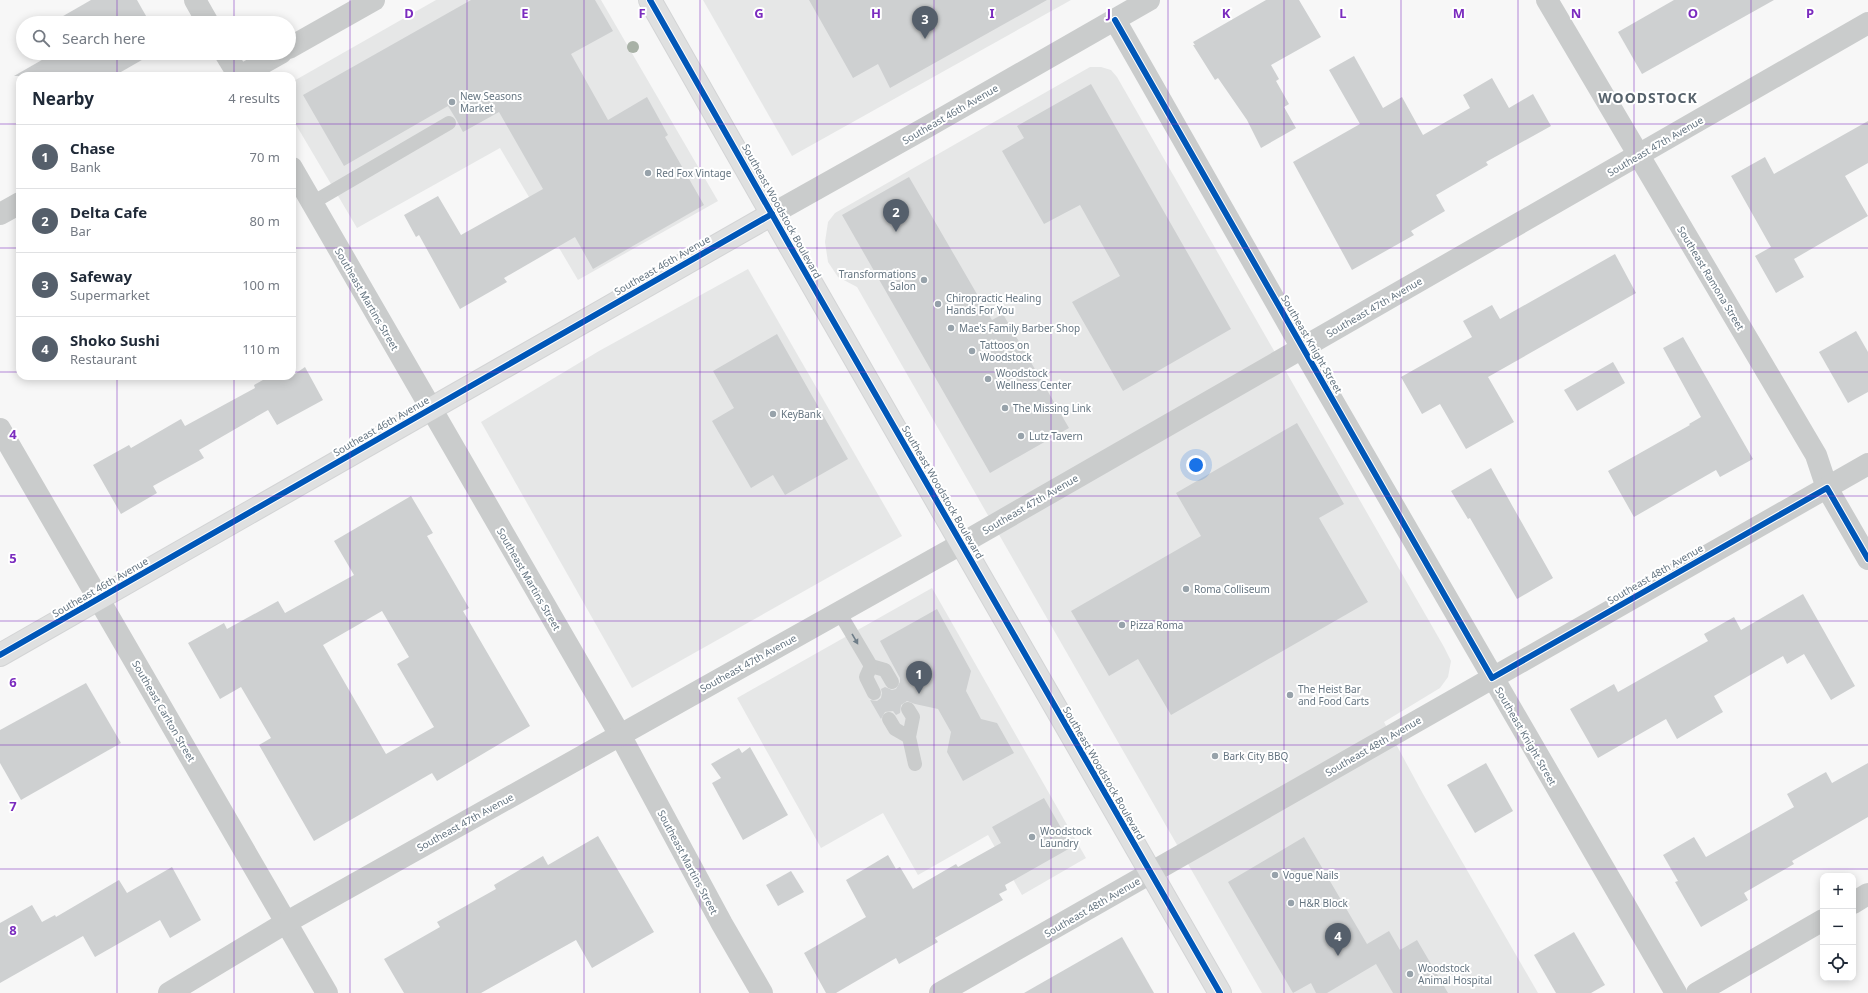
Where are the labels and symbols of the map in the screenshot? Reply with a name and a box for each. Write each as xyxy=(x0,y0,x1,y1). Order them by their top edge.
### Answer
text: D xyxy=(404,4,414,22)
text: E xyxy=(521,4,529,22)
text: F xyxy=(638,4,646,22)
text: G xyxy=(754,4,764,22)
text: H xyxy=(871,4,881,22)
text: I xyxy=(989,4,995,22)
text: J xyxy=(1106,4,1111,22)
text: K xyxy=(1222,4,1231,22)
text: L xyxy=(1339,4,1347,22)
text: M xyxy=(1453,4,1465,22)
text: N xyxy=(1571,4,1581,22)
text: O xyxy=(1688,4,1698,22)
text: P xyxy=(1806,4,1814,22)
pin: 3 xyxy=(912,6,938,39)
street label: Southeast 46th Avenue xyxy=(899,81,1001,147)
district label: WOODSTOCK xyxy=(1598,88,1698,107)
place label: New Seasons Market xyxy=(460,89,522,115)
marker: New Seasons Market xyxy=(447,97,457,107)
street label: Southeast 47th Avenue xyxy=(1604,113,1706,179)
street label: Southeast Woodstock Boulevard xyxy=(739,141,825,281)
place label: Red Fox Vintage xyxy=(656,166,732,180)
marker: Red Fox Vintage xyxy=(643,168,653,178)
pin: 2 xyxy=(883,199,909,232)
street label: Southeast Ramona Street xyxy=(1674,223,1748,333)
street label: Southeast 46th Avenue xyxy=(611,232,713,298)
street label: Southeast Martins Street xyxy=(332,245,402,353)
place label: Transformations Salon xyxy=(839,267,916,293)
street label: Southeast 47th Avenue xyxy=(1323,274,1425,340)
marker: Transformations Salon xyxy=(919,275,929,285)
place label: Chiropractic Healing Hands For You xyxy=(946,291,1041,317)
street label: Southeast Knight Street xyxy=(1278,292,1346,396)
marker: Chiropractic Healing Hands For You xyxy=(933,299,943,309)
place label: Mae's Family Barber Shop xyxy=(959,321,1080,335)
marker: Mae's Family Barber Shop xyxy=(946,323,956,333)
place label: Tattoos on Woodstock xyxy=(980,338,1033,364)
marker: Tattoos on Woodstock xyxy=(967,346,977,356)
place label: Woodstock Wellness Center xyxy=(996,366,1071,392)
marker: Woodstock Wellness Center xyxy=(983,374,993,384)
street label: Southeast 46th Avenue xyxy=(330,393,432,459)
place label: The Missing Link xyxy=(1013,401,1092,415)
marker: The Missing Link xyxy=(1000,403,1010,413)
place label: KeyBank xyxy=(781,407,822,421)
marker: KeyBank xyxy=(768,409,778,419)
street label: Southeast Woodstock Boulevard xyxy=(899,423,987,561)
text: 4 xyxy=(9,425,17,443)
place label: Lutz Tavern xyxy=(1029,429,1083,443)
marker: Lutz Tavern xyxy=(1016,431,1026,441)
your location xyxy=(1186,455,1206,475)
street label: Southeast 47th Avenue xyxy=(979,471,1081,537)
street label: Southeast Martins Street xyxy=(494,525,564,633)
street label: Southeast 48th Avenue xyxy=(1604,541,1706,607)
text: 5 xyxy=(9,549,17,567)
street label: Southeast 46th Avenue xyxy=(49,554,151,620)
place label: Roma Colliseum xyxy=(1194,582,1270,596)
marker: Roma Colliseum xyxy=(1181,584,1191,594)
place label: Pizza Roma xyxy=(1130,618,1183,632)
marker: Pizza Roma xyxy=(1117,620,1127,630)
street label: Southeast 47th Avenue xyxy=(697,630,799,695)
one-way arrow xyxy=(852,633,859,645)
street label: Southeast Carlton Street xyxy=(129,658,199,765)
pin: 1 xyxy=(906,661,932,694)
text: 6 xyxy=(9,673,17,691)
place label: The Heist Bar and Food Carts xyxy=(1298,682,1369,708)
street label: Southeast Knight Street xyxy=(1492,684,1560,788)
marker: The Heist Bar and Food Carts xyxy=(1285,690,1295,700)
street label: Southeast Woodstock Boulevard xyxy=(1060,704,1148,842)
street label: Southeast 48th Avenue xyxy=(1322,713,1424,779)
place label: Bark City BBQ xyxy=(1223,749,1288,763)
marker: Bark City BBQ xyxy=(1210,751,1220,761)
street label: Southeast 47th Avenue xyxy=(414,789,516,854)
text: 7 xyxy=(9,797,17,815)
street label: Southeast Martins Street xyxy=(655,807,722,917)
place label: Woodstock Laundry xyxy=(1040,824,1093,850)
marker: Woodstock Laundry xyxy=(1027,832,1037,842)
place label: Vogue Nails xyxy=(1283,868,1339,882)
marker: Vogue Nails xyxy=(1270,870,1280,880)
street label: Southeast 48th Avenue xyxy=(1041,874,1143,940)
place label: H&R Block xyxy=(1299,896,1348,910)
marker: H&R Block xyxy=(1286,898,1296,908)
text: 8 xyxy=(9,921,17,939)
pin: 4 xyxy=(1325,923,1351,956)
place label: Woodstock Animal Hospital xyxy=(1418,961,1492,987)
marker: Woodstock Animal Hospital xyxy=(1405,969,1415,979)

